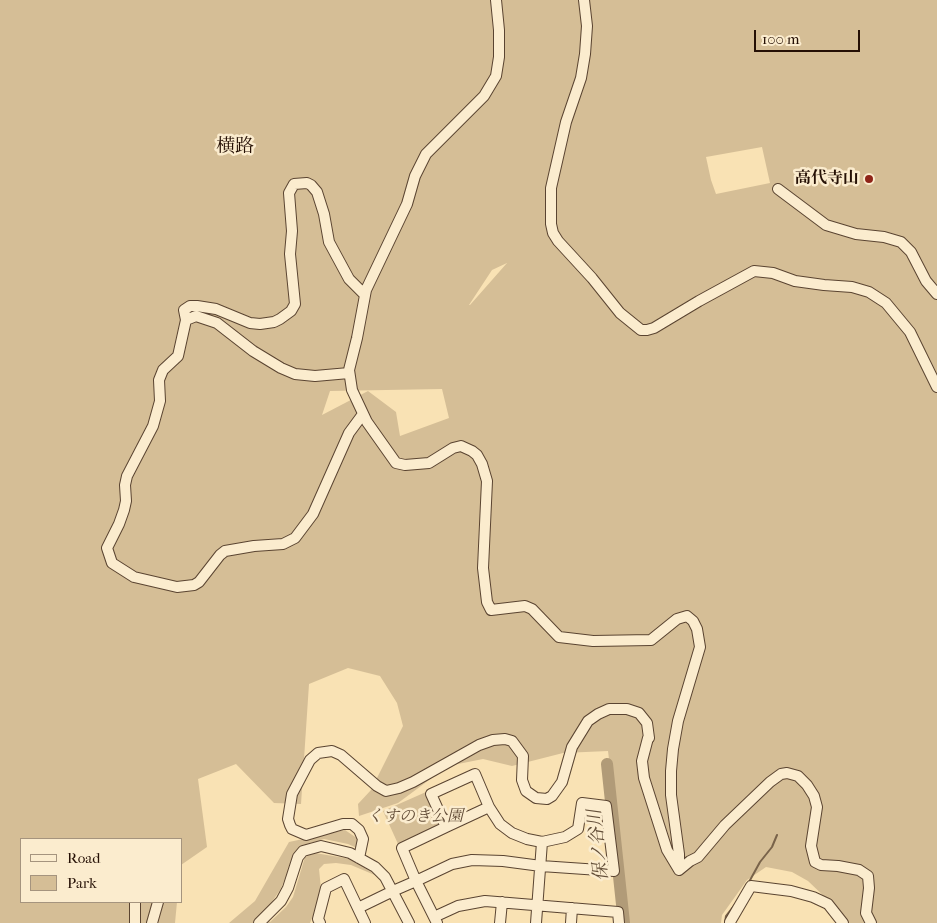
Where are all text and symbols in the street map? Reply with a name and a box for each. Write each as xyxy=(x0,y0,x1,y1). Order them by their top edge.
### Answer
scale bar xyxy=(757,20,863,52)
text: 100 m xyxy=(762,30,800,48)
district label: 横路 xyxy=(216,136,254,158)
place label: 高代寺山 xyxy=(795,169,859,189)
marker: 高代寺山 xyxy=(863,173,875,185)
park label: くすのき公園 xyxy=(367,807,463,827)
water label: 保ノ谷川 xyxy=(584,808,614,882)
legend xyxy=(20,838,182,903)
text: Road xyxy=(67,849,100,867)
text: Park xyxy=(67,874,97,892)

